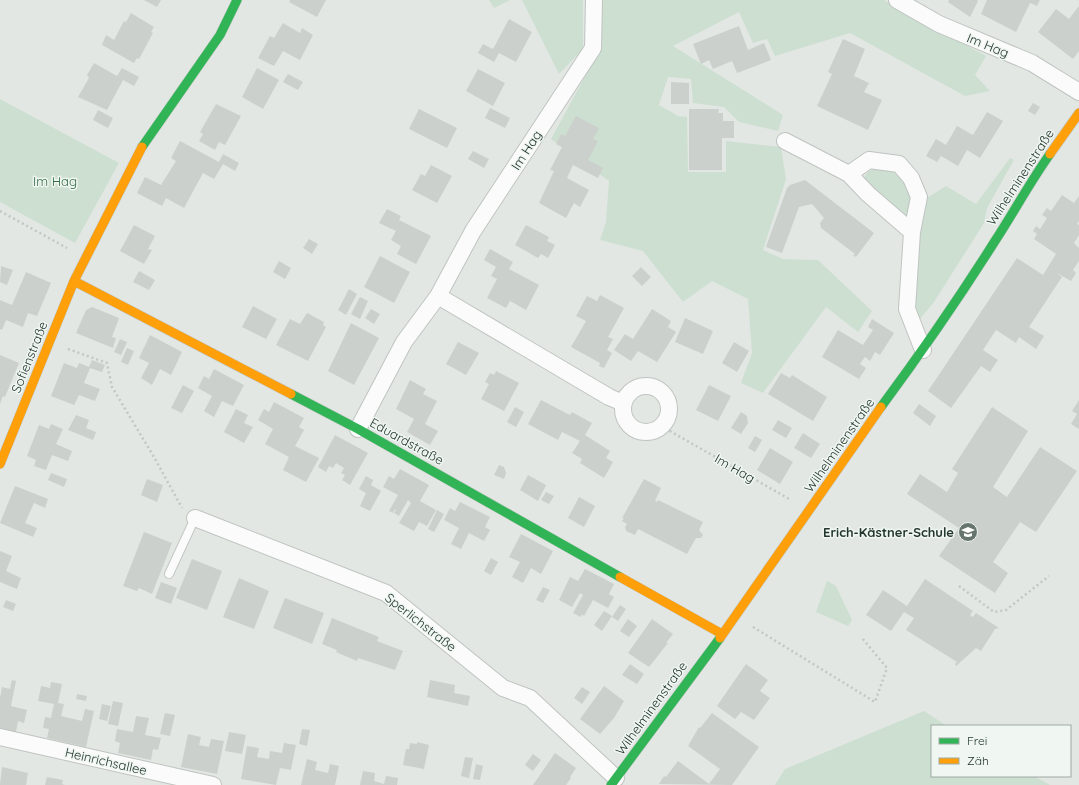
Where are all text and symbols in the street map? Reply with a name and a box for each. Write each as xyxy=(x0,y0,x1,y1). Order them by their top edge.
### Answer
street label: Im Hag xyxy=(965,29,1011,61)
street label: Wilhelminenstraße xyxy=(983,126,1057,228)
street label: Im Hag xyxy=(507,127,545,173)
park label: Im Hag xyxy=(33,173,77,189)
street label: Sofienstraße xyxy=(7,319,51,395)
street label: Wilhelminenstraße xyxy=(800,395,878,495)
street label: Eduardstraße xyxy=(367,414,447,468)
street label: Im Hag xyxy=(712,450,758,486)
school or university icon: Erich-Kästner-Schule xyxy=(957,521,979,543)
place label: Erich-Kästner-Schule xyxy=(823,524,954,540)
street label: Sperlichstraße xyxy=(382,589,460,655)
street label: Wilhelminenstraße xyxy=(612,658,690,758)
legend xyxy=(931,725,1071,777)
text: Frei xyxy=(967,733,987,748)
street label: Heinrichsallee xyxy=(64,744,148,778)
text: Zäh xyxy=(967,753,989,768)

